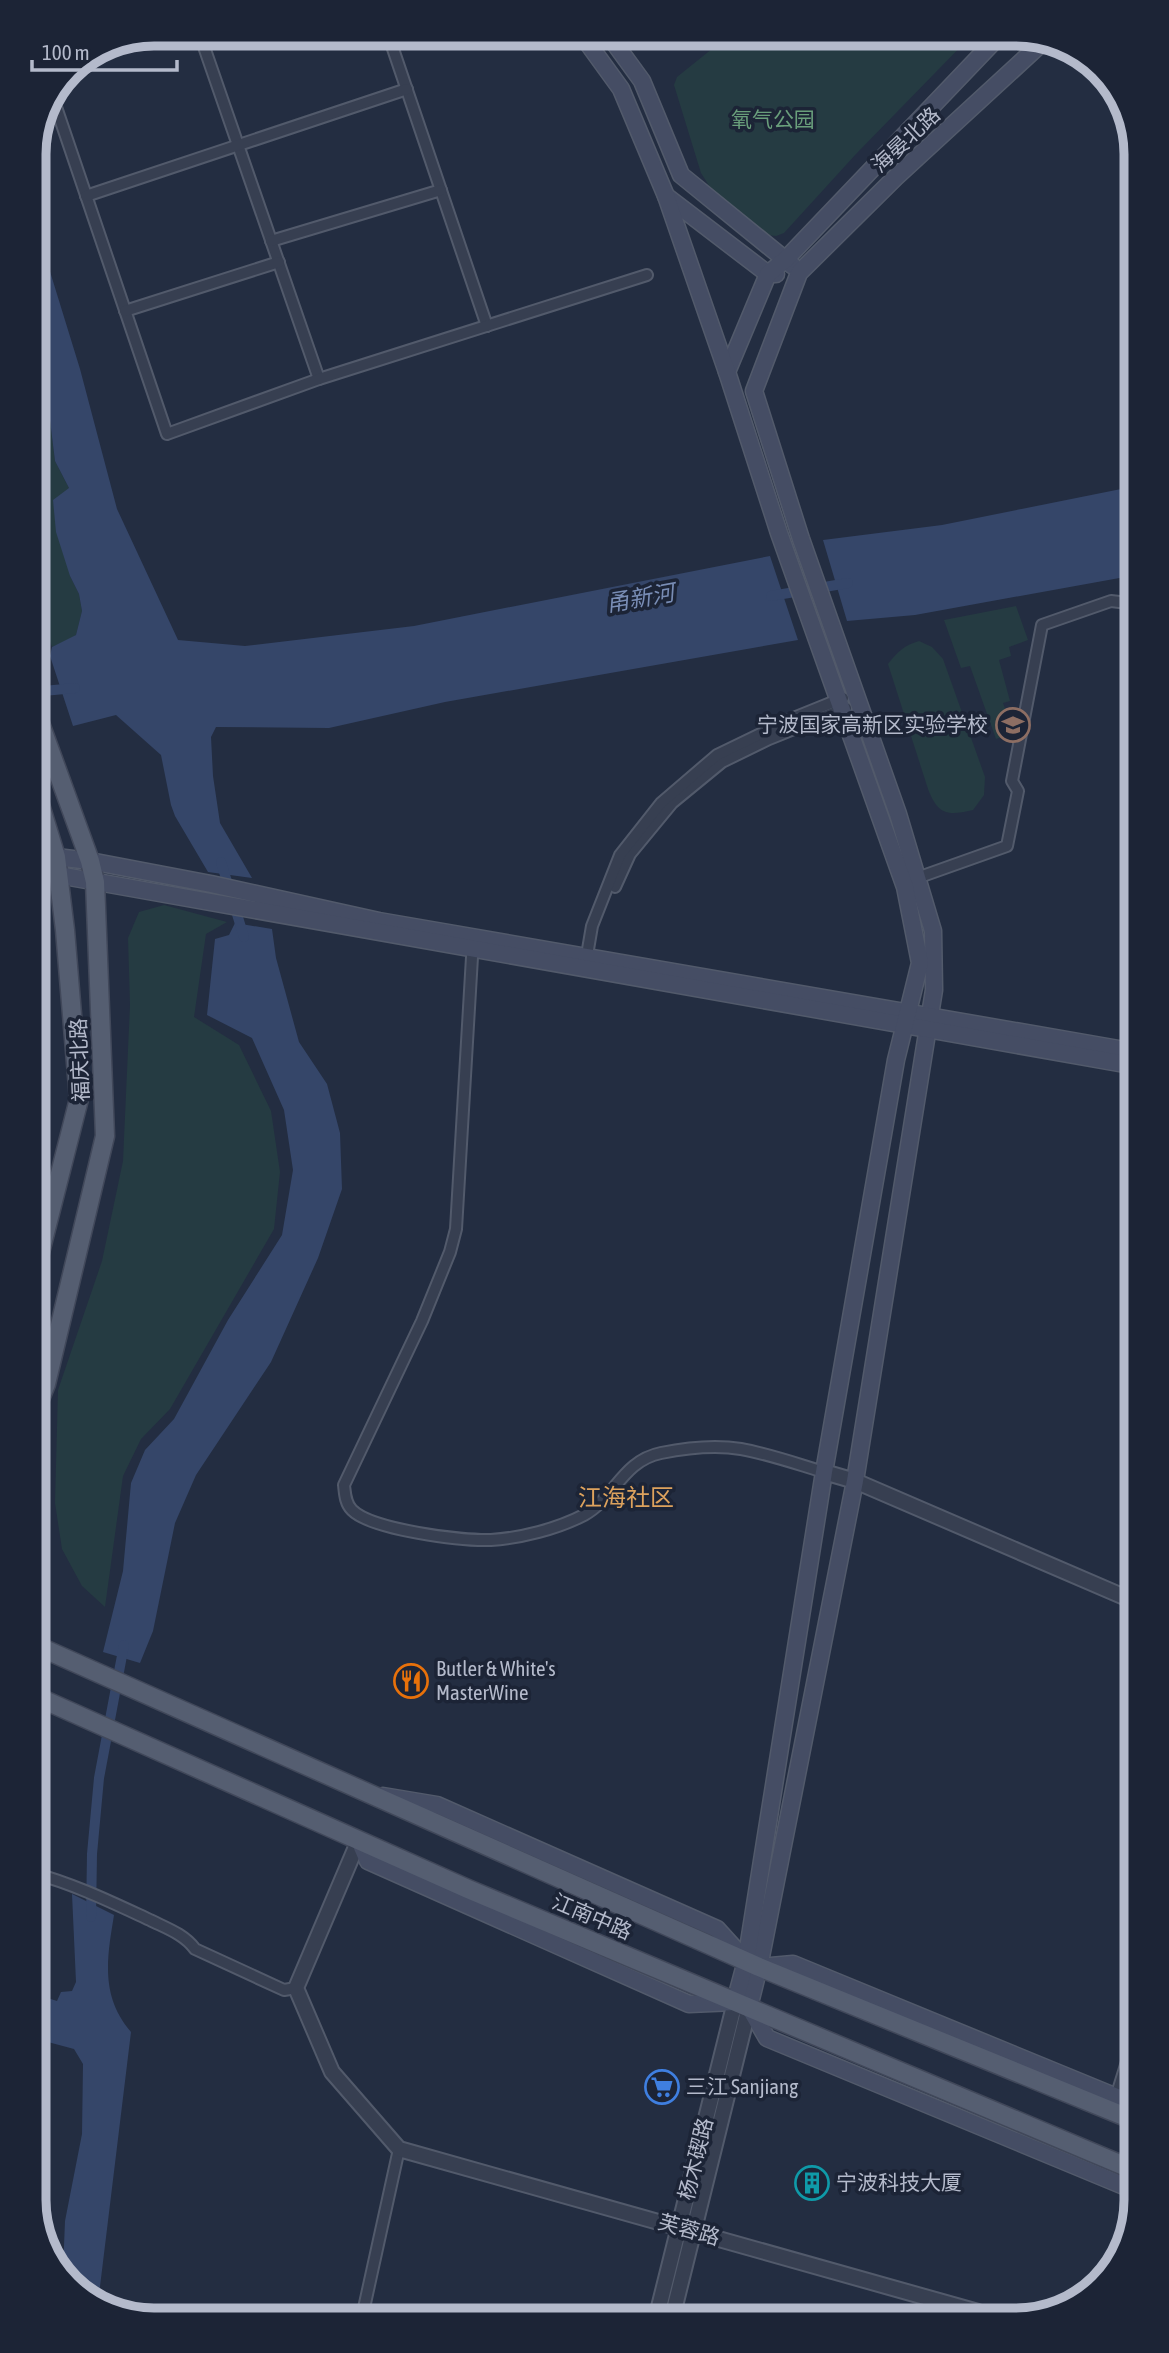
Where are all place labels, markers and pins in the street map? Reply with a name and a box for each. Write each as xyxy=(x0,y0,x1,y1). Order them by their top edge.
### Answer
school or university icon: 宁波国家高新区实验学校 xyxy=(994,706,1032,744)
place label: 宁波国家高新区实验学校 xyxy=(757,712,988,736)
place label: Butler & White's MasterWine xyxy=(436,1656,556,1704)
restaurant icon: Butler & White's MasterWine xyxy=(392,1662,430,1700)
supermarket icon: 三江 Sanjiang xyxy=(643,2068,681,2106)
place label: 三江 Sanjiang xyxy=(686,2074,798,2098)
building icon: 宁波科技大厦 xyxy=(793,2164,831,2202)
place label: 宁波科技大厦 xyxy=(836,2170,962,2194)

